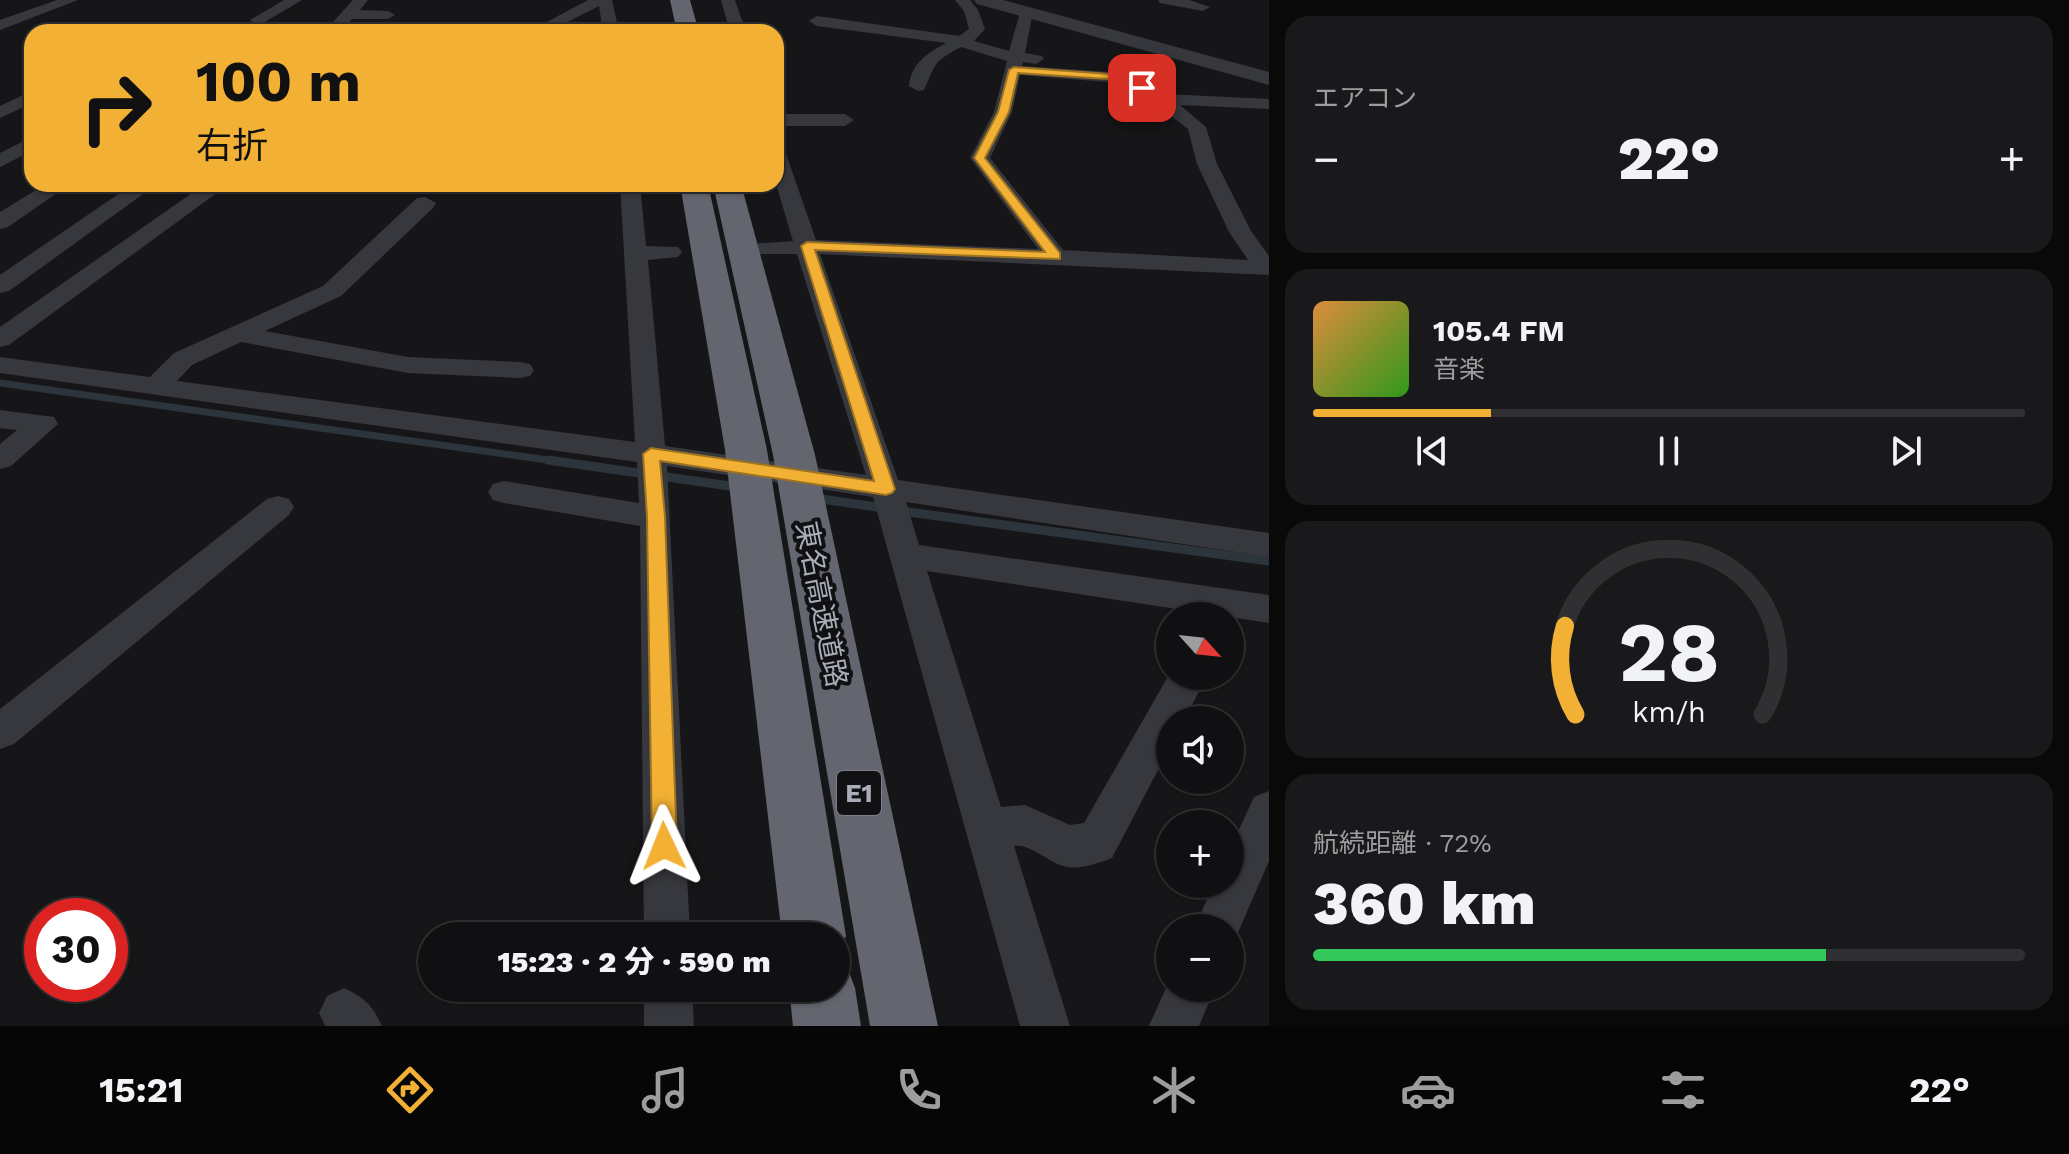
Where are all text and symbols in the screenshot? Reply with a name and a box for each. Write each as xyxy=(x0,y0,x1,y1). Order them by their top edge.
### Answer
text: 100 m xyxy=(196,49,361,115)
pin xyxy=(1108,54,1176,122)
icon: right xyxy=(64,56,168,160)
icon: arrive xyxy=(1120,66,1164,110)
text: エアコン xyxy=(1313,83,1417,113)
text: 22° xyxy=(1618,123,1720,194)
text: 右折 xyxy=(196,125,268,167)
text: − xyxy=(1313,133,1340,185)
text: + xyxy=(1998,133,2025,185)
text: 105.4 FM xyxy=(1433,313,1565,348)
text: 音楽 xyxy=(1433,354,1485,384)
icon: previous xyxy=(1410,429,1454,473)
icon: pause xyxy=(1647,429,1691,473)
icon: next xyxy=(1884,429,1928,473)
street label: 東名高速道路 xyxy=(789,518,854,690)
north arrow xyxy=(1156,602,1244,690)
map controls xyxy=(1156,602,1244,1002)
text: 28 xyxy=(1618,604,1720,701)
text: km/h xyxy=(1632,695,1706,729)
button: sound xyxy=(1156,706,1244,794)
road number: E1 xyxy=(837,771,881,815)
position arrow xyxy=(622,804,706,888)
button: + xyxy=(1156,810,1244,898)
text: 航続距離 · 72% xyxy=(1313,828,1492,858)
text: 360 km xyxy=(1313,868,1536,939)
speed limit sign: 30 xyxy=(24,898,128,1002)
button: − xyxy=(1156,914,1244,1002)
text: 15:23 · 2 分 · 590 m xyxy=(497,944,771,979)
icon: directions xyxy=(382,1062,438,1118)
icon: music xyxy=(637,1062,693,1118)
icon: phone xyxy=(891,1062,947,1118)
icon: climate xyxy=(1146,1062,1202,1118)
icon: car xyxy=(1400,1062,1456,1118)
icon: filters xyxy=(1655,1062,1711,1118)
text: 15:21 xyxy=(99,1069,184,1111)
text: 22° xyxy=(1909,1069,1970,1111)

